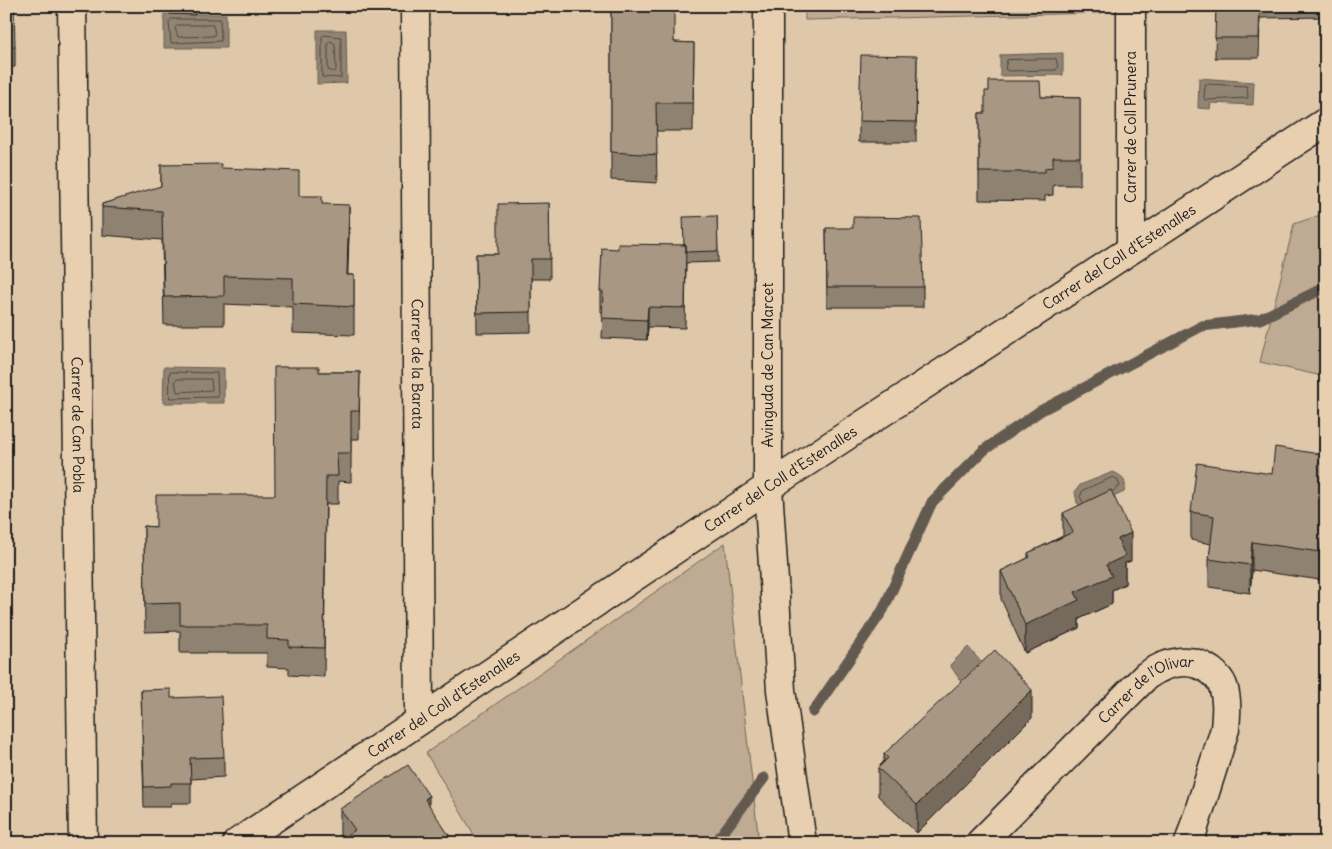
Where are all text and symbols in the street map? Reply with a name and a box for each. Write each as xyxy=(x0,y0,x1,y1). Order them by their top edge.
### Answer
street label: Carrer de Coll Prunera xyxy=(1121,51,1140,203)
street label: Carrer del Coll d'Estenalles xyxy=(1039,200,1199,314)
street label: Avinguda de Can Marcet xyxy=(758,283,777,447)
street label: Carrer de la Barata xyxy=(408,299,427,430)
street label: Carrer de Can Pobla xyxy=(68,357,88,494)
street label: Carrer del Coll d'Estenalles xyxy=(700,421,860,536)
street label: Carrer del Coll d'Estenalles xyxy=(364,646,524,762)
street label: Carrer de l'Olivar xyxy=(1094,652,1195,728)

